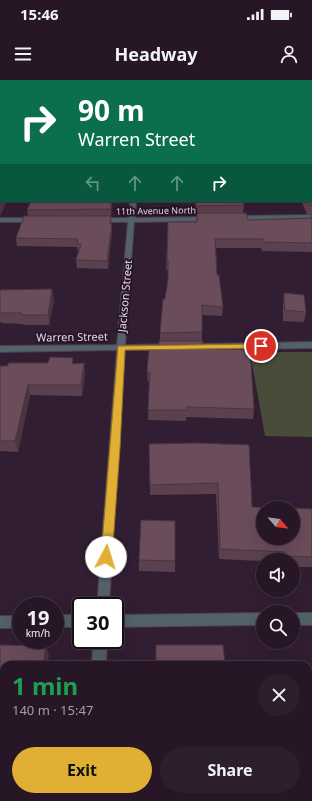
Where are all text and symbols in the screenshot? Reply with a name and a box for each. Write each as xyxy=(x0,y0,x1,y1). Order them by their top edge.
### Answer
text: 15:46 xyxy=(20,4,59,24)
text: Headway xyxy=(114,42,198,66)
icon: menu xyxy=(12,43,34,65)
icon: person xyxy=(278,43,300,65)
text: 90 m xyxy=(78,91,145,129)
icon: right xyxy=(12,96,64,148)
text: Warren Street xyxy=(78,127,195,151)
icon: left xyxy=(82,172,104,194)
icon: ahead xyxy=(124,172,146,194)
icon: ahead xyxy=(166,172,188,194)
icon: right xyxy=(208,172,230,194)
street label: 11th Avenue North xyxy=(116,203,196,218)
street label: Jackson Street xyxy=(114,259,135,334)
street label: Warren Street xyxy=(36,328,108,345)
pin xyxy=(244,329,278,363)
icon: arrive xyxy=(250,335,272,357)
north arrow xyxy=(256,501,300,545)
map controls xyxy=(256,501,300,649)
position arrow xyxy=(85,536,127,578)
button: sound xyxy=(256,553,300,597)
speed limit sign: 30 xyxy=(72,597,124,649)
text: 19 xyxy=(27,604,49,631)
button: search xyxy=(256,605,300,649)
text: km/h xyxy=(26,626,50,640)
text: 1 min xyxy=(12,669,78,702)
button: close xyxy=(258,674,300,716)
text: 140 m · 15:47 xyxy=(12,701,93,719)
button: Exit xyxy=(12,747,152,793)
button: Share xyxy=(160,747,300,793)

